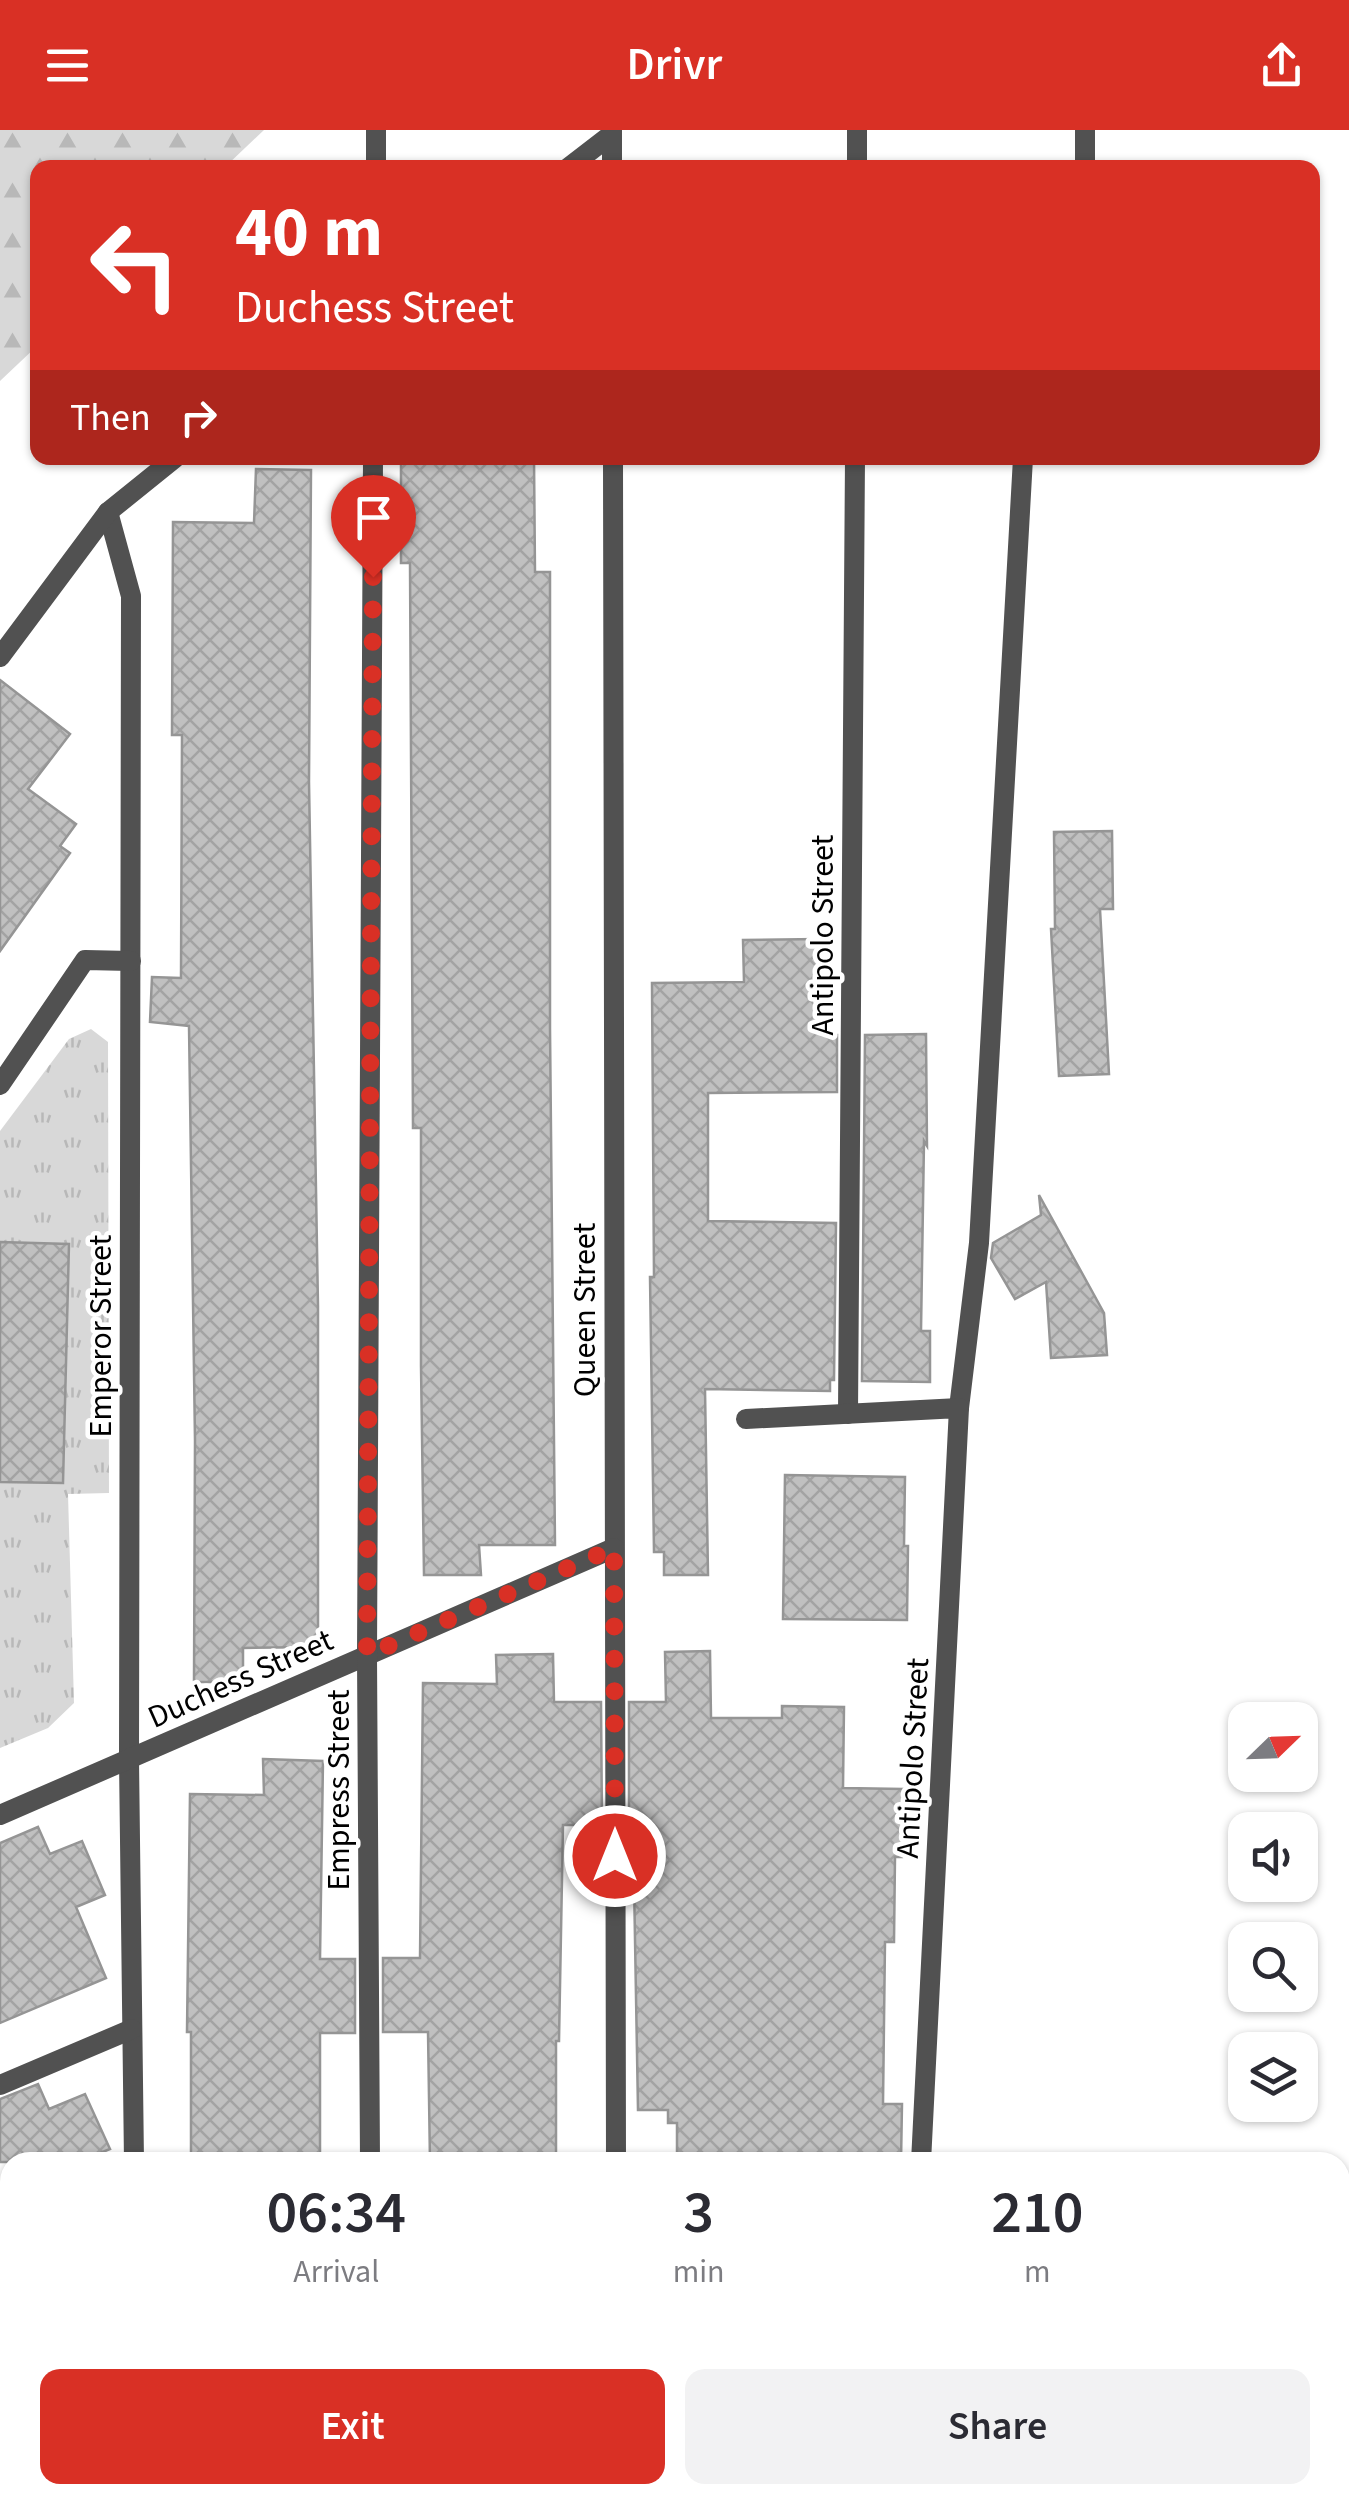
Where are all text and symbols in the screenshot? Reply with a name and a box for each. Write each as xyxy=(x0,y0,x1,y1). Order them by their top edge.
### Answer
text: Drivr xyxy=(627,33,722,97)
icon: menu xyxy=(40,38,95,93)
icon: share xyxy=(1254,38,1309,93)
text: 40 m xyxy=(235,183,383,283)
icon: left xyxy=(70,200,200,330)
text: Duchess Street xyxy=(235,276,514,340)
icon: right xyxy=(171,390,226,445)
text: Then xyxy=(70,391,151,445)
pin xyxy=(331,475,416,578)
icon: arrive xyxy=(346,490,401,545)
street label: Antipolo Street xyxy=(800,834,846,1035)
street label: Queen Street xyxy=(562,1223,608,1397)
street label: Emperor Street xyxy=(78,1234,124,1437)
street label: Duchess Street xyxy=(140,1617,341,1740)
street label: Antipolo Street xyxy=(885,1656,941,1859)
street label: Empress Street xyxy=(316,1689,362,1891)
north arrow xyxy=(1228,1702,1318,1792)
map controls xyxy=(1228,1702,1318,2122)
position arrow xyxy=(563,1804,667,1908)
button: sound xyxy=(1228,1812,1318,1902)
button: search xyxy=(1228,1922,1318,2012)
button: layers xyxy=(1228,2032,1318,2122)
text: 06:34 xyxy=(267,2171,406,2256)
text: 3 xyxy=(683,2171,714,2256)
text: 210 xyxy=(991,2171,1083,2256)
text: Arrival xyxy=(293,2249,379,2295)
text: min xyxy=(673,2249,725,2295)
text: m xyxy=(1024,2249,1051,2295)
button: Exit xyxy=(40,2369,665,2484)
button: Share xyxy=(685,2369,1310,2484)

